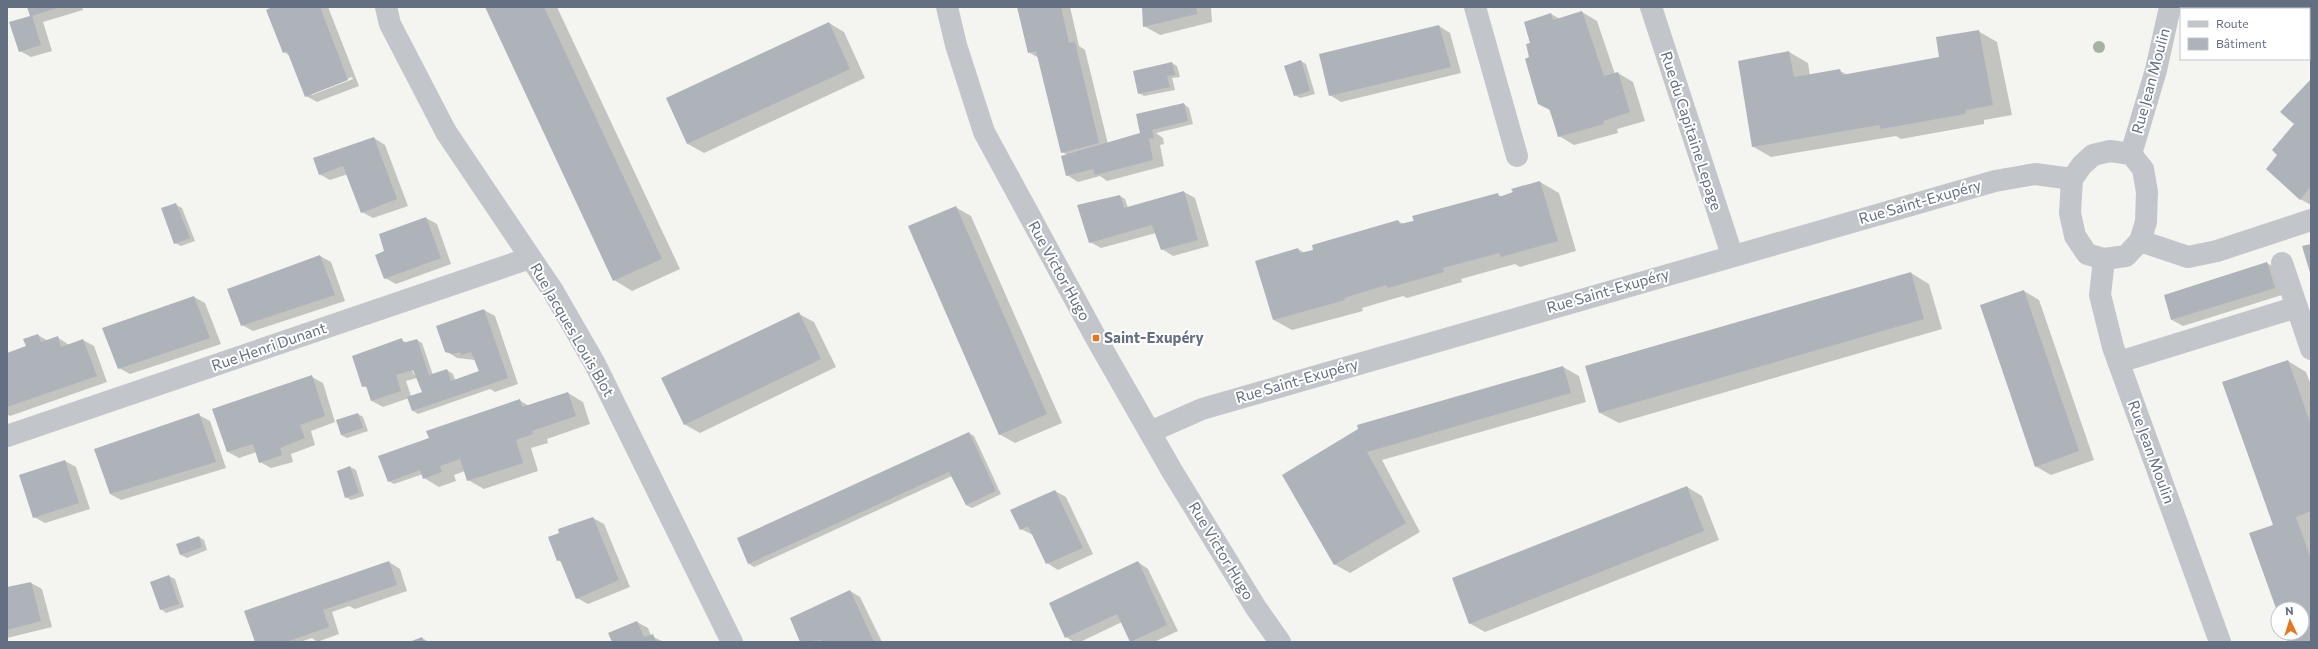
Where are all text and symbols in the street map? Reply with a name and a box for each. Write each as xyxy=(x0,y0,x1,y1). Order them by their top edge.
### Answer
legend xyxy=(2180,8,2310,60)
text: Route xyxy=(2216,16,2249,30)
street label: Rue Jean Moulin xyxy=(2127,26,2173,136)
text: Bâtiment xyxy=(2216,36,2267,50)
street label: Rue du Capitaine Lepage xyxy=(1658,49,1726,213)
street label: Rue Saint-Exupéry xyxy=(1856,175,1983,227)
street label: Rue Victor Hugo xyxy=(1025,218,1095,324)
street label: Rue Jacques Louis Blot xyxy=(527,259,619,400)
street label: Rue Saint-Exupéry xyxy=(1544,264,1671,316)
street label: Rue Henri Dunant xyxy=(209,318,328,374)
place label: Saint-Exupéry xyxy=(1104,328,1204,346)
marker: Saint-Exupéry xyxy=(1091,333,1101,343)
street label: Rue Saint-Exupéry xyxy=(1233,354,1360,406)
street label: Rue Jean Moulin xyxy=(2125,398,2179,506)
street label: Rue Victor Hugo xyxy=(1186,498,1258,603)
north arrow xyxy=(2270,601,2310,641)
text: N xyxy=(2285,604,2294,617)

